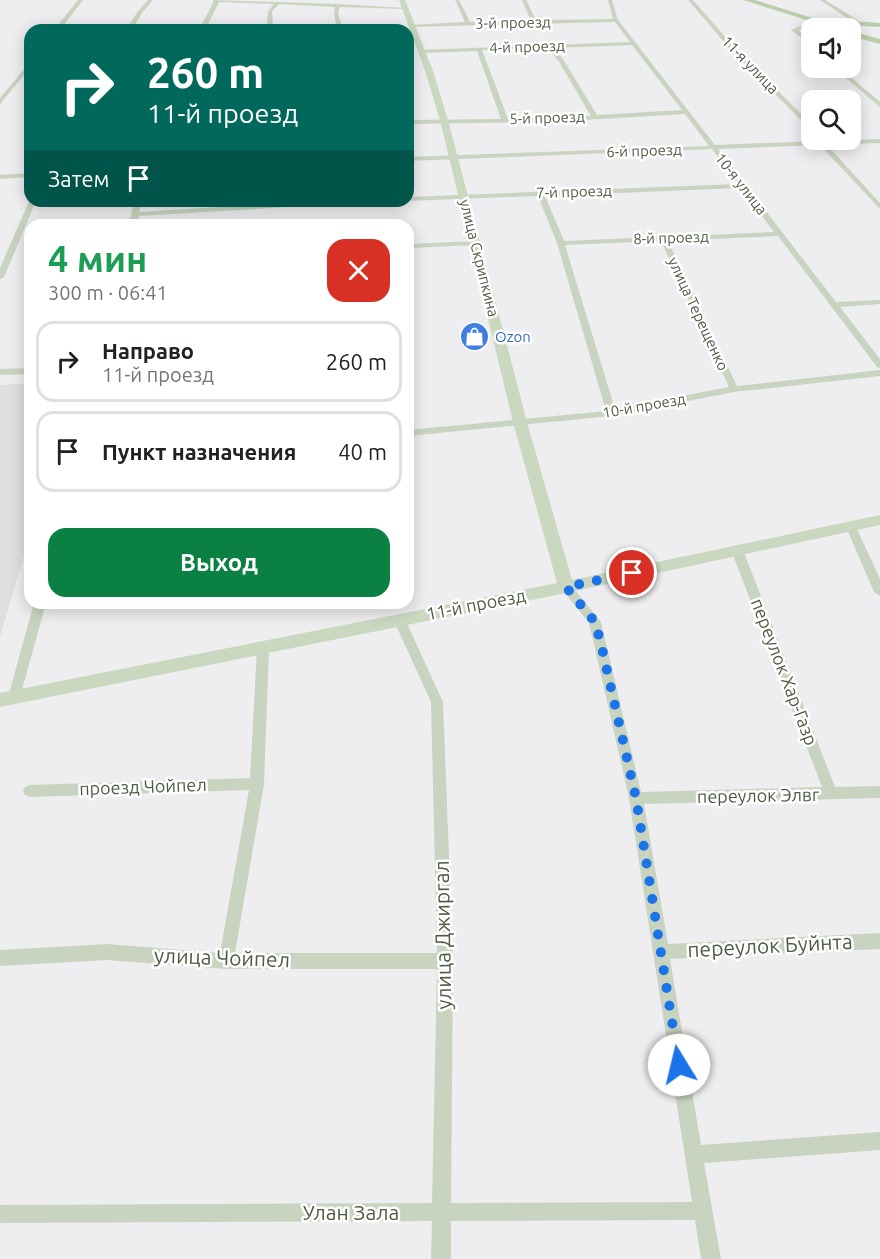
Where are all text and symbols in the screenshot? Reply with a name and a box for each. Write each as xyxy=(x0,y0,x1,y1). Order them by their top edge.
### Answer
street label: 3-й проезд xyxy=(475,13,551,32)
map controls xyxy=(801,18,861,150)
button: sound xyxy=(801,18,861,78)
street label: 11-я улица xyxy=(719,32,782,97)
street label: 4-й проезд xyxy=(489,37,565,56)
icon: right xyxy=(48,48,126,126)
text: 260 m xyxy=(147,49,264,96)
button: search xyxy=(801,90,861,150)
text: 11-й проезд xyxy=(147,98,298,128)
street label: 5-й проезд xyxy=(509,108,585,127)
street label: 6-й проезд xyxy=(606,141,682,160)
street label: 10-я улица xyxy=(712,149,771,218)
icon: arrive xyxy=(122,162,155,195)
text: Затем xyxy=(48,166,110,191)
street label: 7-й проезд xyxy=(536,182,612,201)
street label: улица Скрипкина xyxy=(457,197,502,319)
street label: 8-й проезд xyxy=(633,228,709,247)
text: 4 мин xyxy=(48,238,147,279)
button: close xyxy=(327,239,390,302)
street label: улица Терещенко xyxy=(665,254,732,373)
text: 300 m · 06:41 xyxy=(48,281,168,304)
shop icon: Ozon xyxy=(458,321,490,353)
place label: Ozon xyxy=(495,328,531,345)
text: Направо xyxy=(102,338,194,363)
icon: right xyxy=(51,345,84,378)
text: 260 m xyxy=(326,349,387,374)
text: 11-й проезд xyxy=(102,363,214,386)
street label: 10-й проезд xyxy=(601,390,687,421)
icon: arrive xyxy=(51,435,84,468)
text: Пункт назначения xyxy=(102,439,296,464)
text: 40 m xyxy=(338,439,387,464)
button: Выход xyxy=(48,528,390,597)
pin xyxy=(606,547,657,598)
icon: arrive xyxy=(615,556,648,589)
street label: 11-й проезд xyxy=(424,585,528,623)
street label: переулок Хар-Газр xyxy=(748,595,822,748)
street label: проезд Чойпел xyxy=(79,774,207,798)
street label: переулок Элвг xyxy=(697,784,819,806)
street label: улица Джиргал xyxy=(429,860,455,1010)
street label: переулок Буйнта xyxy=(687,929,853,961)
street label: улица Чойпел xyxy=(154,943,290,971)
position arrow xyxy=(647,1033,711,1097)
street label: Улан Зала xyxy=(303,1200,399,1224)

